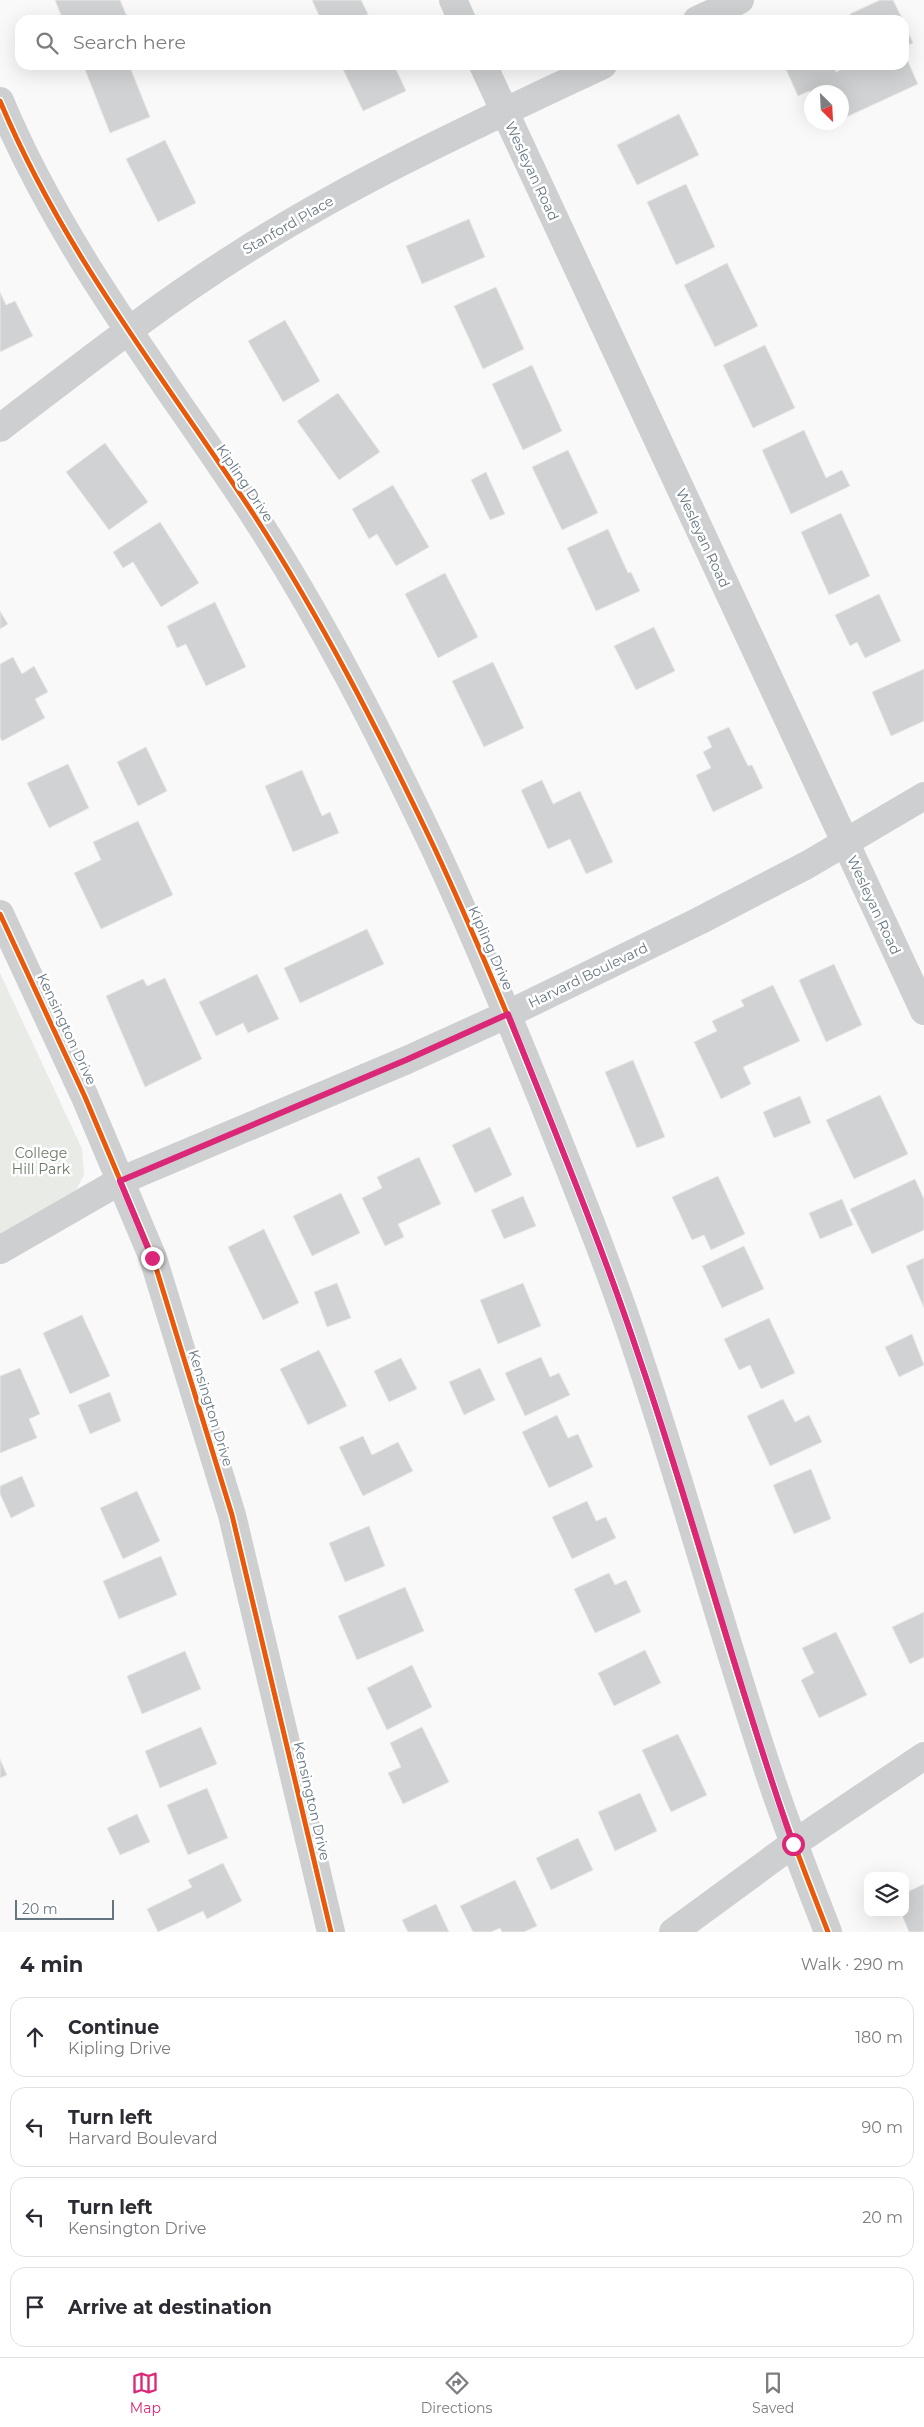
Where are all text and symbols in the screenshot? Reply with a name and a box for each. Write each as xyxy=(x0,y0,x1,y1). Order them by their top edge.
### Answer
search box xyxy=(15,15,909,70)
icon: search xyxy=(33,29,61,57)
text: Search here xyxy=(73,31,186,54)
north arrow xyxy=(804,85,849,130)
street label: Wesleyan Road xyxy=(501,118,563,224)
street label: Stanford Place xyxy=(239,192,337,258)
street label: Kipling Drive xyxy=(212,441,278,525)
street label: Wesleyan Road xyxy=(672,485,734,591)
street label: Wesleyan Road xyxy=(843,852,905,958)
street label: Kipling Drive xyxy=(464,903,518,993)
street label: Harvard Boulevard xyxy=(525,938,651,1012)
street label: Kensington Drive xyxy=(33,970,101,1088)
park label: College Hill Park xyxy=(12,1144,71,1178)
route end xyxy=(141,1247,164,1270)
street label: Kensington Drive xyxy=(185,1347,237,1469)
street label: Kensington Drive xyxy=(290,1740,334,1862)
route start xyxy=(782,1833,805,1856)
map controls xyxy=(864,1872,909,1917)
button: layers xyxy=(864,1872,909,1917)
scale bar xyxy=(15,1897,114,1920)
text: 20 m xyxy=(22,1900,58,1918)
text: 4 min xyxy=(20,1952,83,1977)
text: Walk · 290 m xyxy=(801,1955,904,1974)
text: Continue xyxy=(68,2016,159,2039)
icon: ahead xyxy=(21,2023,49,2051)
text: 180 m xyxy=(855,2028,903,2047)
text: Kipling Drive xyxy=(68,2039,171,2058)
text: Turn left xyxy=(68,2106,153,2129)
icon: left xyxy=(21,2113,49,2141)
text: 90 m xyxy=(861,2118,903,2137)
text: Harvard Boulevard xyxy=(68,2129,218,2148)
text: Turn left xyxy=(68,2196,153,2219)
icon: left xyxy=(21,2203,49,2231)
text: 20 m xyxy=(862,2208,903,2227)
text: Kensington Drive xyxy=(68,2219,207,2238)
icon: arrive xyxy=(21,2293,49,2321)
text: Arrive at destination xyxy=(68,2296,272,2319)
tab: Map xyxy=(130,2369,161,2417)
tab: Directions xyxy=(421,2369,492,2417)
tab: Saved xyxy=(752,2369,794,2417)

